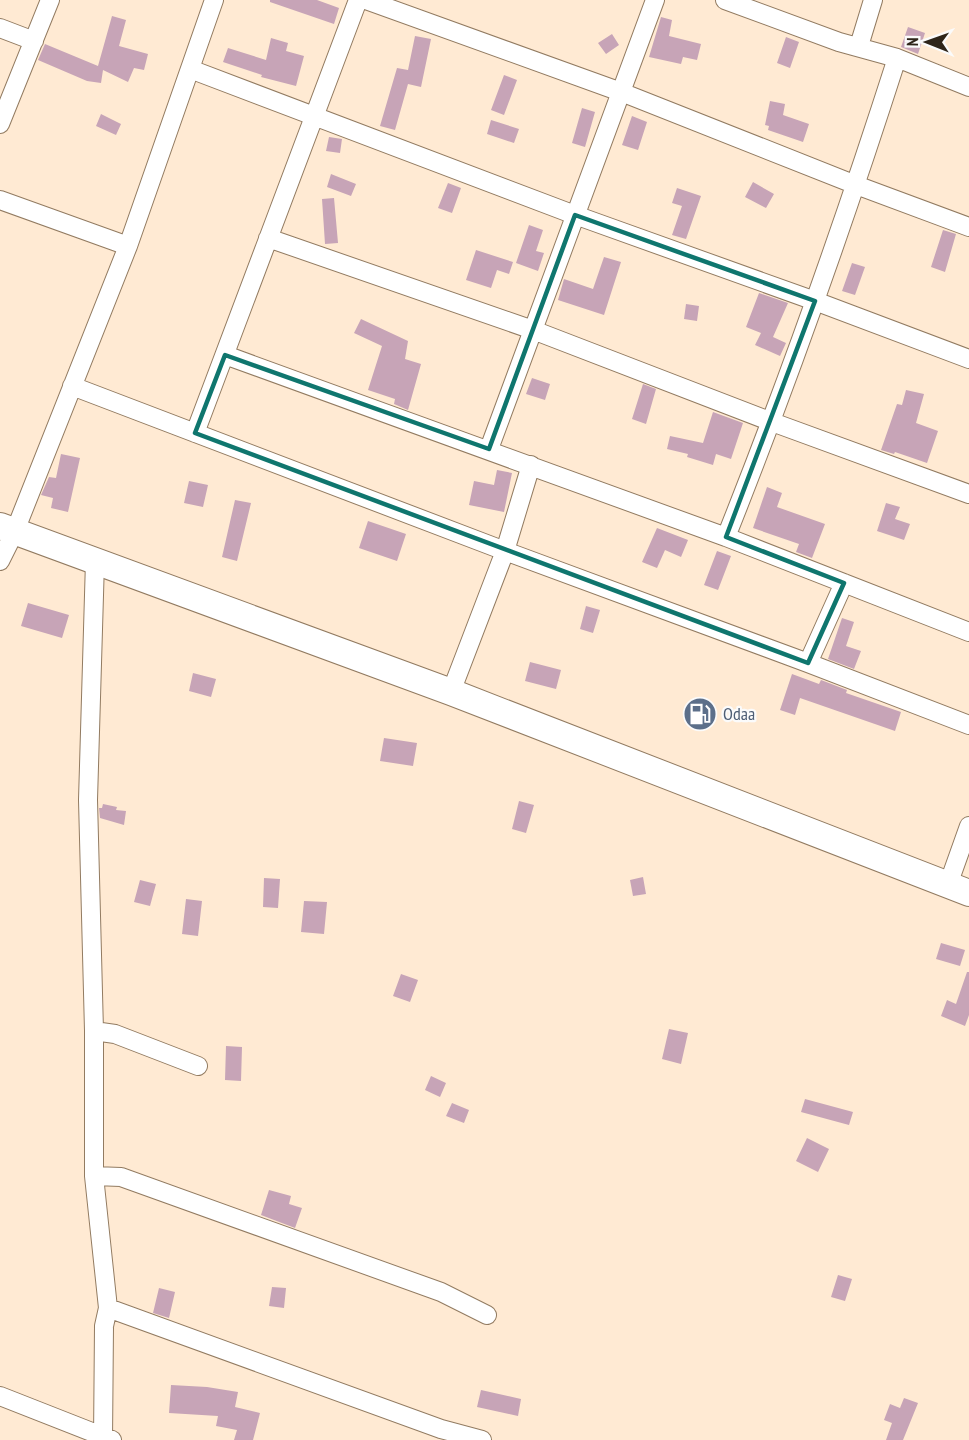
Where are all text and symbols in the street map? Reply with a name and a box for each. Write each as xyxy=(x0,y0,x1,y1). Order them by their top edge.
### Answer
north arrow xyxy=(897,12,957,72)
text: N xyxy=(902,37,922,46)
fuel station icon: Odaa xyxy=(682,696,718,732)
place label: Odaa xyxy=(723,702,755,725)

